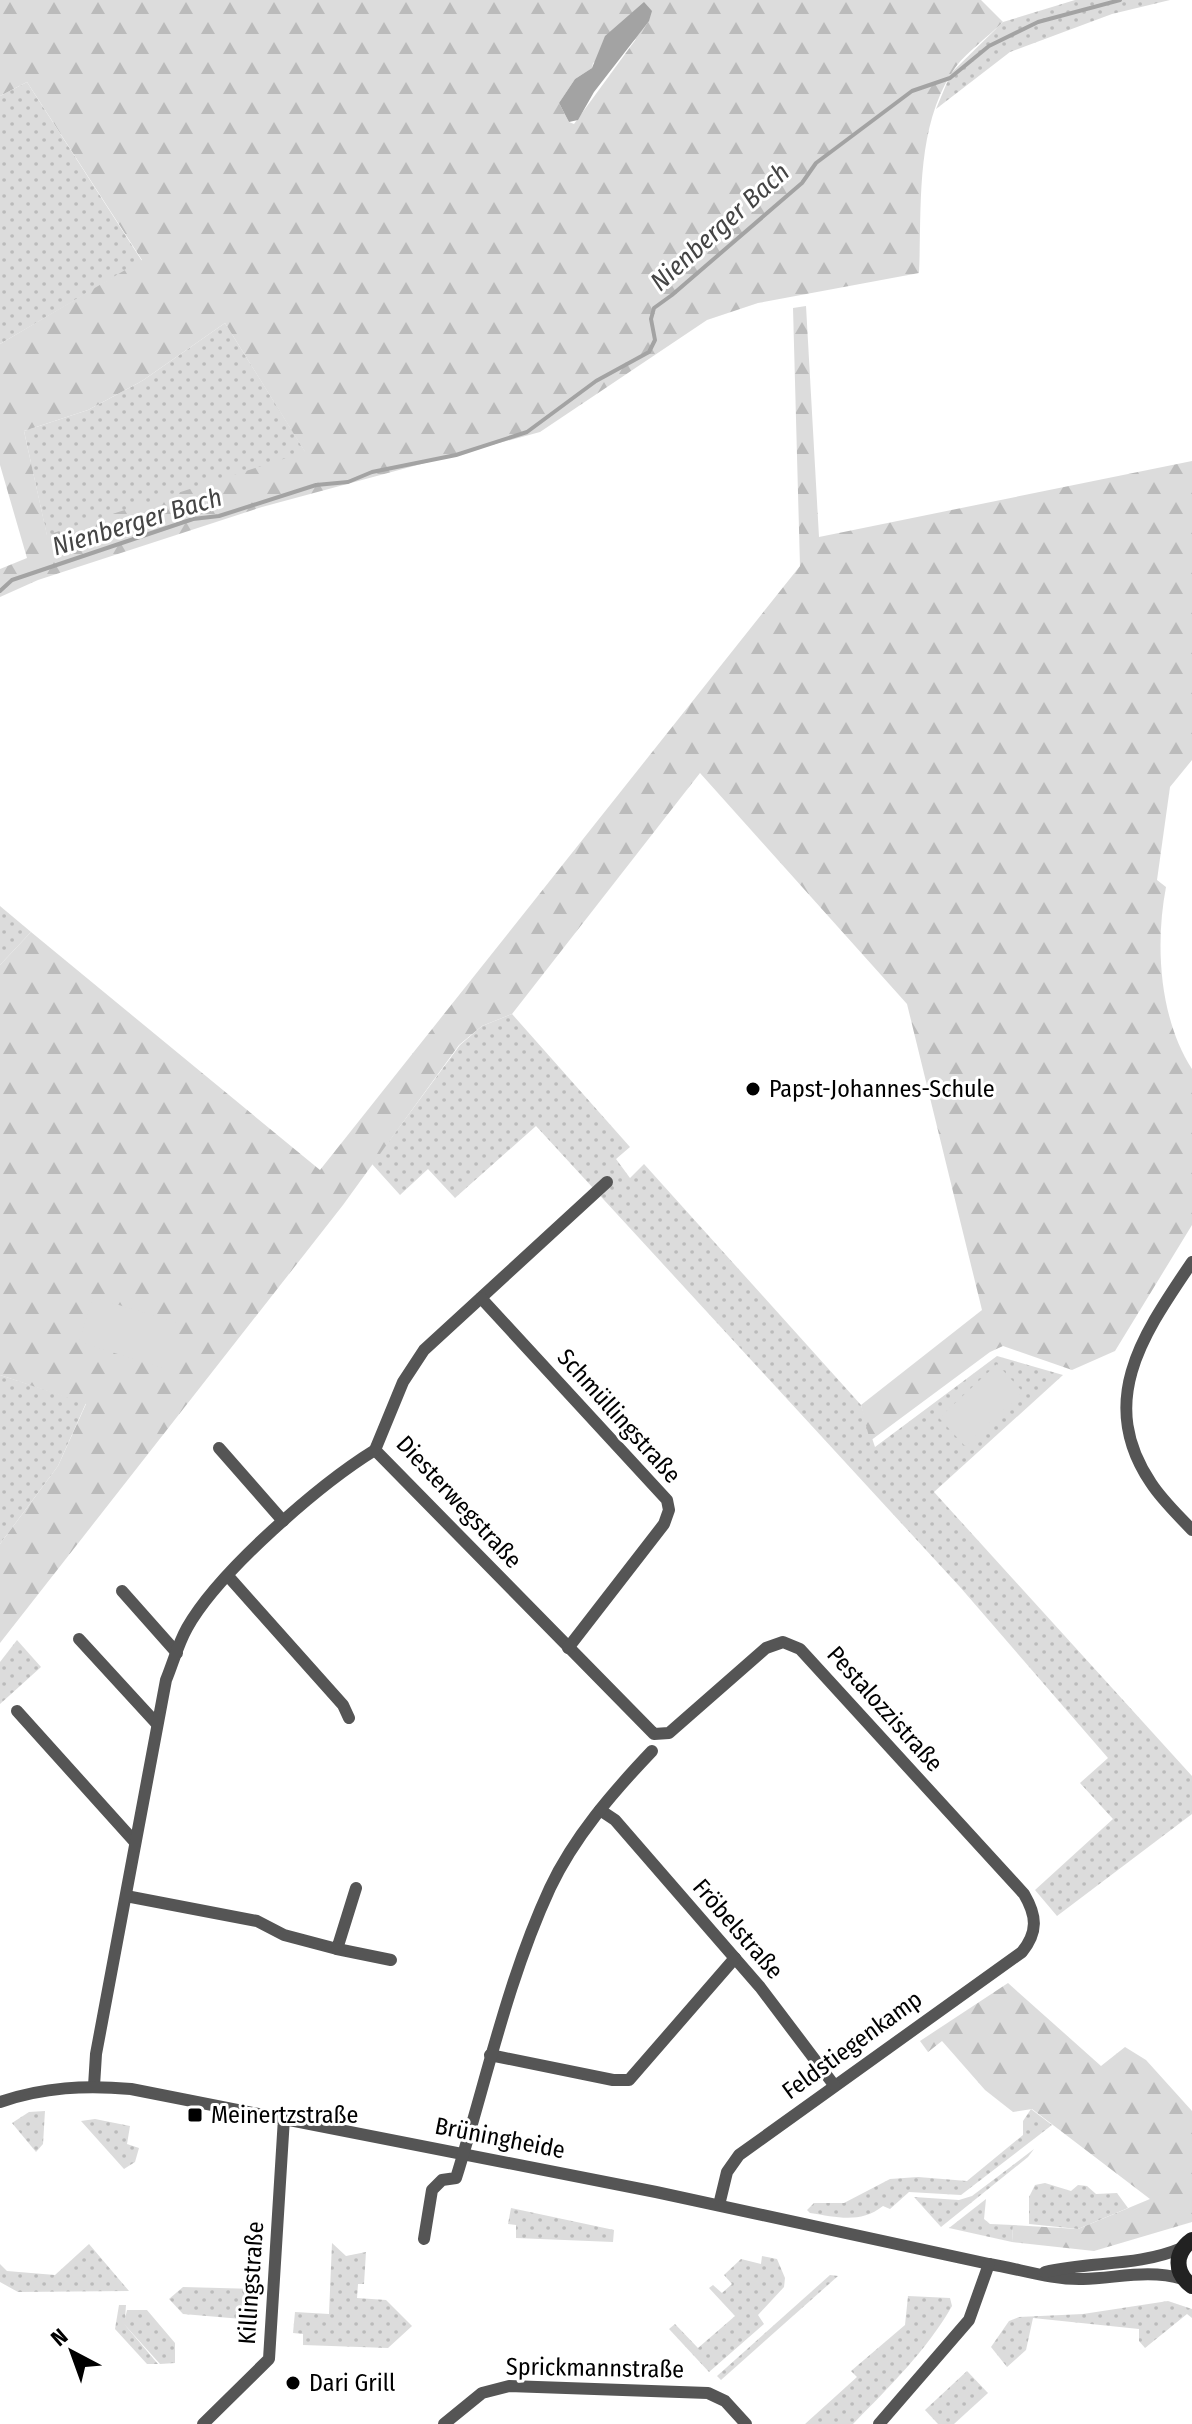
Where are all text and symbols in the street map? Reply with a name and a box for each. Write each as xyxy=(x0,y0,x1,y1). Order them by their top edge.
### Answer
water label: Nienberger Bach xyxy=(644,157,796,297)
water label: Nienberger Bach xyxy=(48,481,226,563)
place label: Papst-Johannes-Schule xyxy=(769,1075,995,1103)
marker: Papst-Johannes-Schule xyxy=(744,1080,762,1098)
street label: Schmüllingstraße xyxy=(552,1343,686,1489)
street label: Diesterwegstraße xyxy=(391,1430,527,1574)
street label: Pestalozzistraße xyxy=(821,1641,949,1777)
street label: Fröbelstraße xyxy=(687,1873,789,1985)
street label: Feldstiegenkamp xyxy=(777,1985,927,2105)
place label: Meinertzstraße xyxy=(211,2101,358,2129)
marker: Meinertzstraße xyxy=(186,2106,204,2124)
street label: Brüningheide xyxy=(433,2112,567,2164)
street label: Killingstraße xyxy=(233,2220,269,2346)
north arrow xyxy=(32,2312,112,2392)
text: N xyxy=(45,2323,73,2352)
street label: Sprickmannstraße xyxy=(506,2352,684,2384)
place label: Dari Grill xyxy=(309,2369,395,2397)
marker: Dari Grill xyxy=(284,2374,302,2392)

